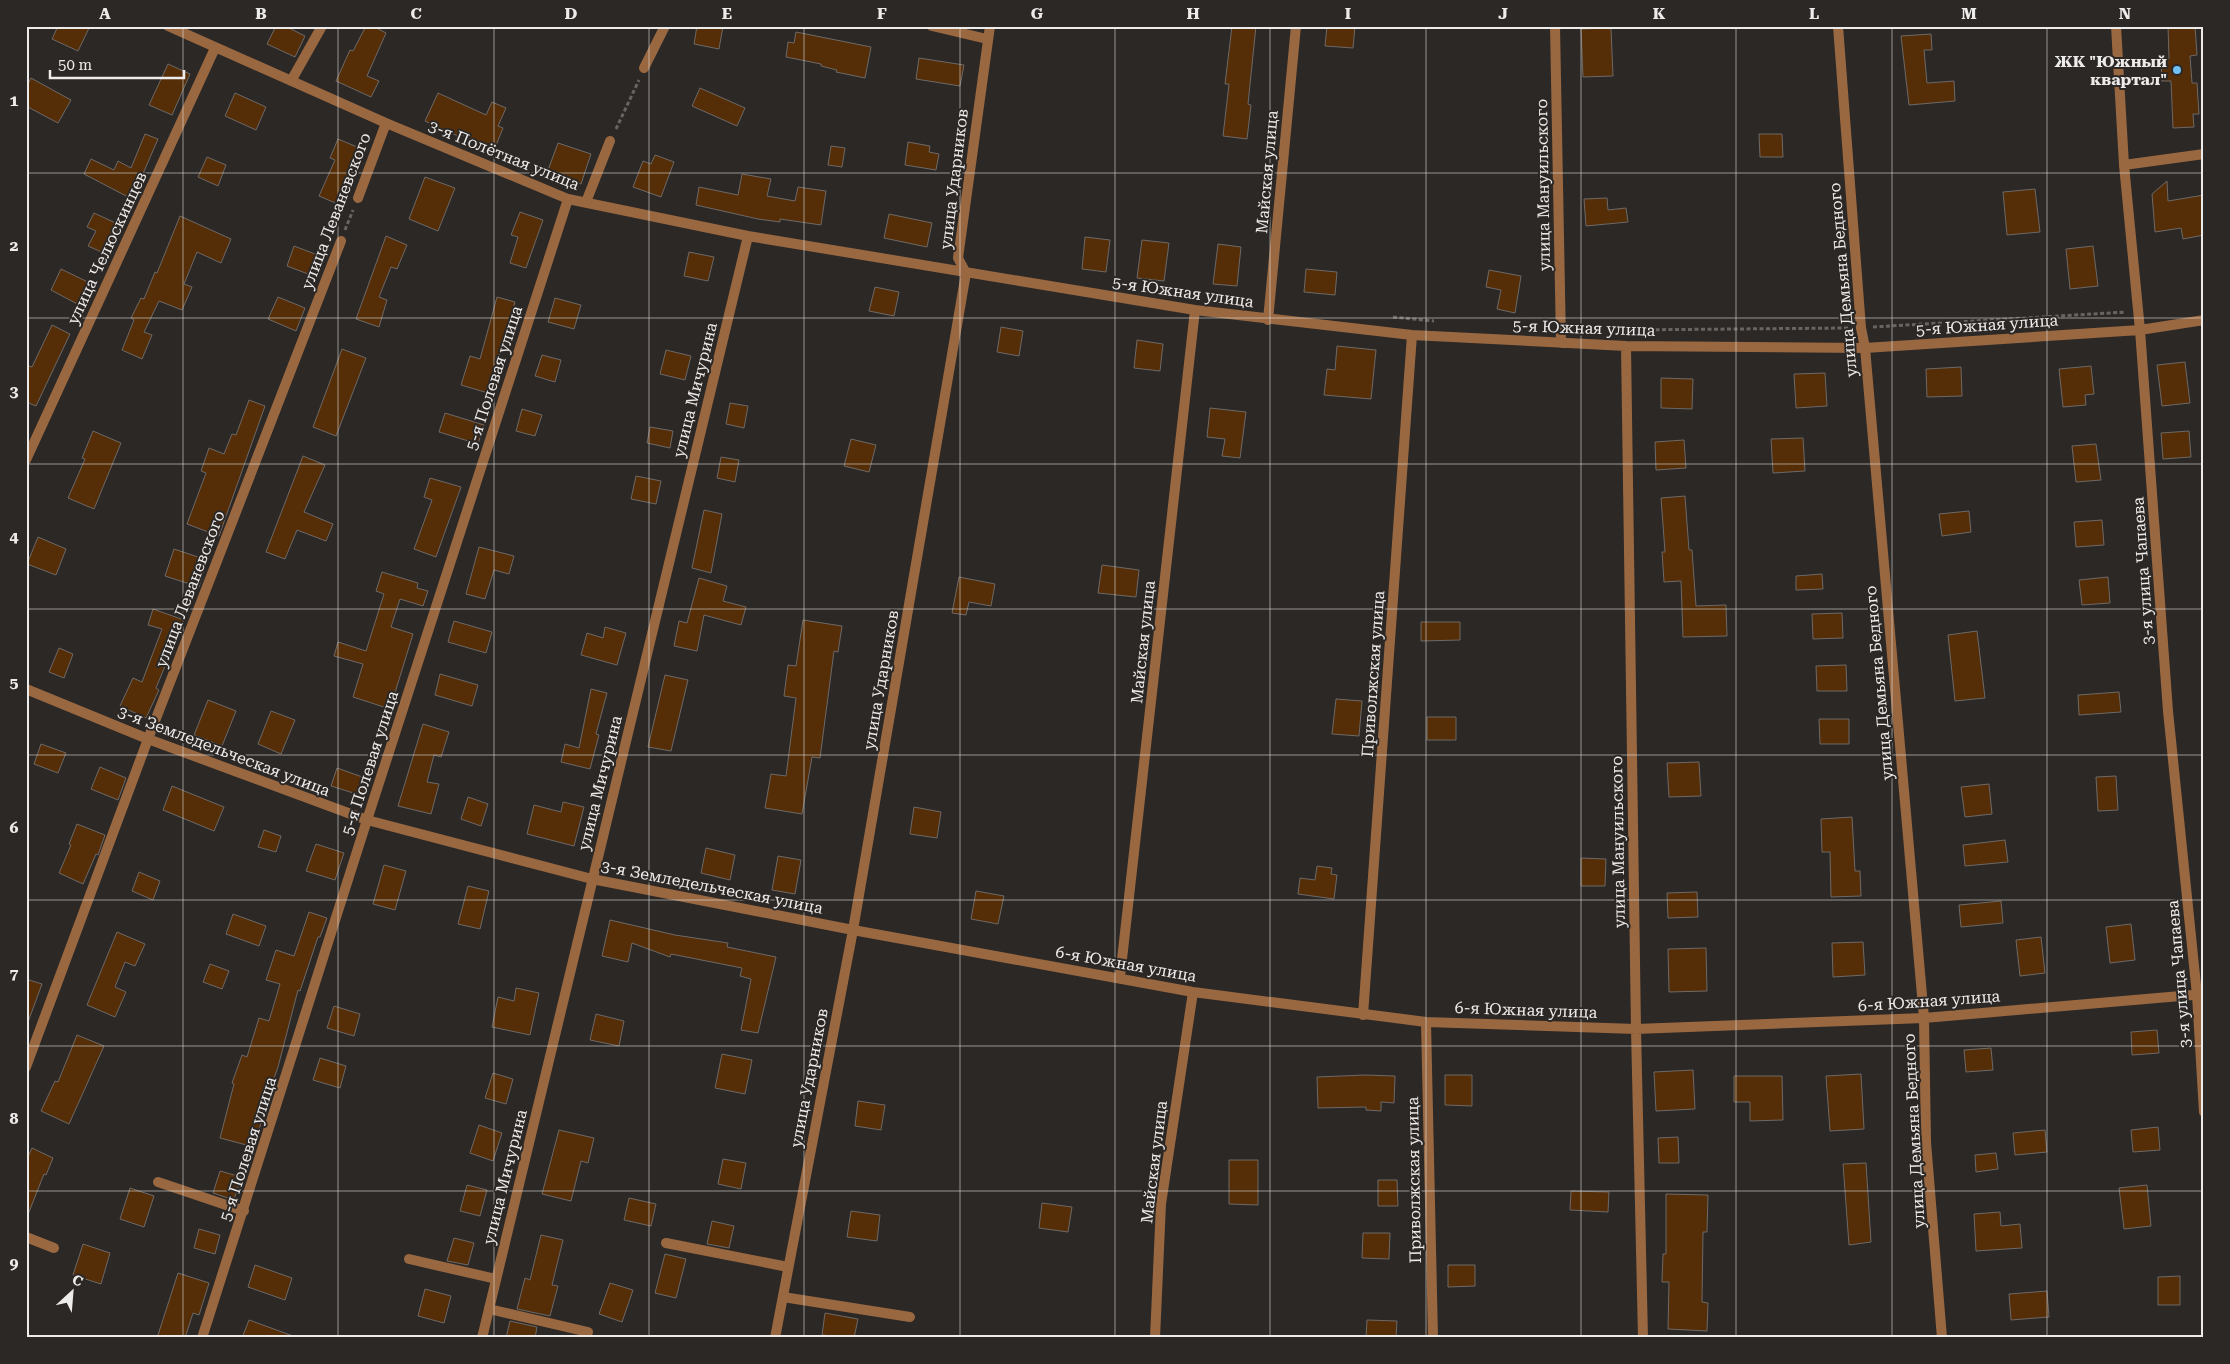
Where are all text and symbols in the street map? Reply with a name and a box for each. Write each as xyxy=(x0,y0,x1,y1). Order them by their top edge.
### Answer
text: A xyxy=(99,4,111,23)
text: B xyxy=(255,4,267,23)
text: C xyxy=(410,4,422,23)
text: D xyxy=(565,4,578,23)
text: E xyxy=(722,4,732,23)
text: F xyxy=(877,4,887,23)
text: G xyxy=(1031,4,1044,23)
text: H xyxy=(1186,4,1200,23)
text: I xyxy=(1345,4,1351,23)
text: J xyxy=(1498,4,1508,23)
text: K xyxy=(1653,4,1666,23)
text: L xyxy=(1809,4,1819,23)
text: M xyxy=(1961,4,1977,23)
text: N xyxy=(2119,4,2131,23)
scale bar xyxy=(50,48,184,80)
place label: ЖК "Южный квартал" xyxy=(2055,52,2167,89)
text: 50 m xyxy=(58,56,93,74)
marker: ЖК "Южный квартал" xyxy=(2171,64,2183,76)
text: 1 xyxy=(10,91,19,110)
street label: улица Мануильского xyxy=(1532,98,1554,271)
street label: улица Ударников xyxy=(936,108,972,250)
street label: Майская улица xyxy=(1252,109,1282,234)
street label: 3-я Полётная улица xyxy=(426,116,583,194)
street label: улица Леваневского xyxy=(297,130,375,292)
street label: улица Челюскинцев xyxy=(63,168,151,328)
street label: улица Демьяна Бедного xyxy=(1825,182,1861,378)
text: 2 xyxy=(10,236,19,255)
street label: 5-я Южная улица xyxy=(1111,273,1255,311)
street label: 5-я Полевая улица xyxy=(462,303,526,453)
street label: 5-я Южная улица xyxy=(1915,311,2059,339)
street label: 5-я Южная улица xyxy=(1512,316,1656,340)
street label: улица Мичурина xyxy=(669,320,721,460)
text: 3 xyxy=(10,382,19,401)
street label: 3-я улица Чапаева xyxy=(2128,496,2158,646)
street label: улица Леваневского xyxy=(151,508,229,670)
text: 4 xyxy=(10,527,19,546)
street label: Майская улица xyxy=(1127,579,1159,704)
street label: улица Демьяна Бедного xyxy=(1861,585,1897,781)
street label: Приволжская улица xyxy=(1358,590,1388,758)
street label: улица Ударников xyxy=(859,609,903,751)
text: 5 xyxy=(10,673,19,692)
street label: 5-я Полевая улица xyxy=(338,688,402,838)
street label: 3-я Земледельческая улица xyxy=(115,702,333,800)
street label: улица Мичурина xyxy=(574,713,626,853)
street label: улица Мануильского xyxy=(1607,755,1629,928)
text: 6 xyxy=(10,818,19,837)
street label: 3-я Земледельческая улица xyxy=(599,856,825,918)
street label: 3-я улица Чапаева xyxy=(2163,899,2195,1049)
street label: 6-я Южная улица xyxy=(1054,942,1198,986)
text: 7 xyxy=(10,964,19,983)
street label: 6-я Южная улица xyxy=(1857,987,2001,1015)
street label: 6-я Южная улица xyxy=(1454,998,1598,1022)
street label: улица Ударников xyxy=(786,1007,832,1149)
street label: улица Демьяна Бедного xyxy=(1899,1033,1929,1229)
street label: 5-я Полевая улица xyxy=(216,1074,280,1224)
street label: Приволжская улица xyxy=(1403,1096,1425,1264)
street label: Майская улица xyxy=(1137,1099,1171,1225)
street label: улица Мичурина xyxy=(479,1107,531,1247)
text: 8 xyxy=(10,1109,19,1128)
text: 9 xyxy=(10,1254,19,1273)
north arrow xyxy=(48,1266,98,1316)
text: С xyxy=(70,1271,86,1290)

